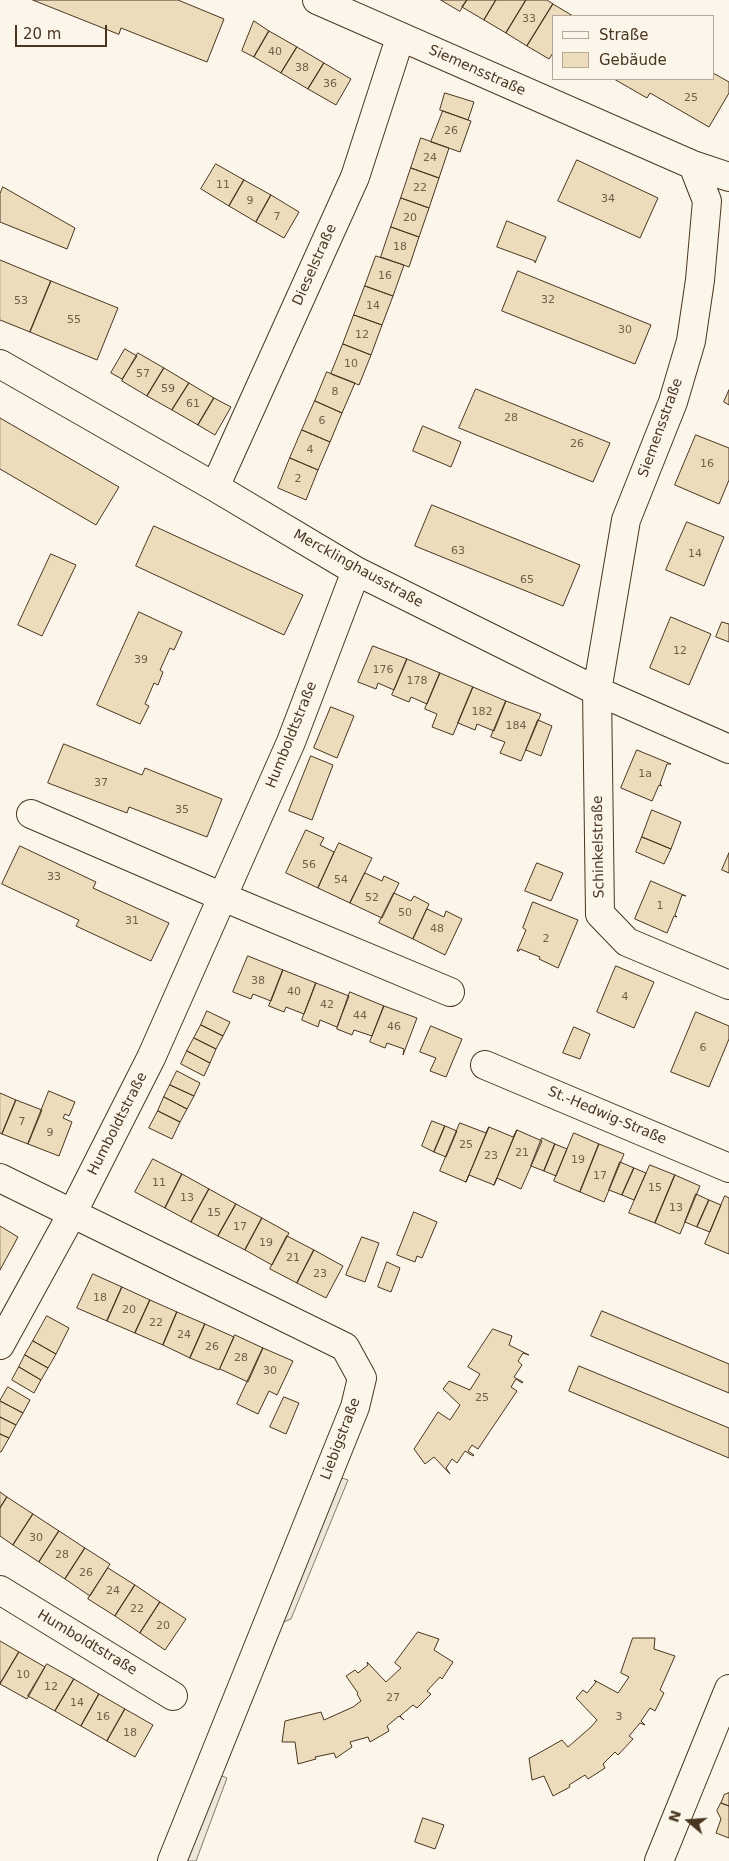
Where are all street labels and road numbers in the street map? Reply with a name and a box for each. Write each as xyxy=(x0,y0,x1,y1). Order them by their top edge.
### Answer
street label: Siemensstraße xyxy=(426,42,528,100)
street label: Dieselstraße xyxy=(290,222,340,308)
street label: Siemensstraße xyxy=(635,376,687,480)
street label: Mercklinghausstraße xyxy=(290,526,426,612)
street label: Humboldtstraße xyxy=(263,679,321,791)
street label: Schinkelstraße xyxy=(590,795,608,899)
street label: Humboldtstraße xyxy=(85,1070,151,1178)
street label: St.-Hedwig-Straße xyxy=(545,1083,669,1149)
street label: Liebigstraße xyxy=(318,1396,364,1482)
street label: Humboldtstraße xyxy=(34,1607,140,1679)

